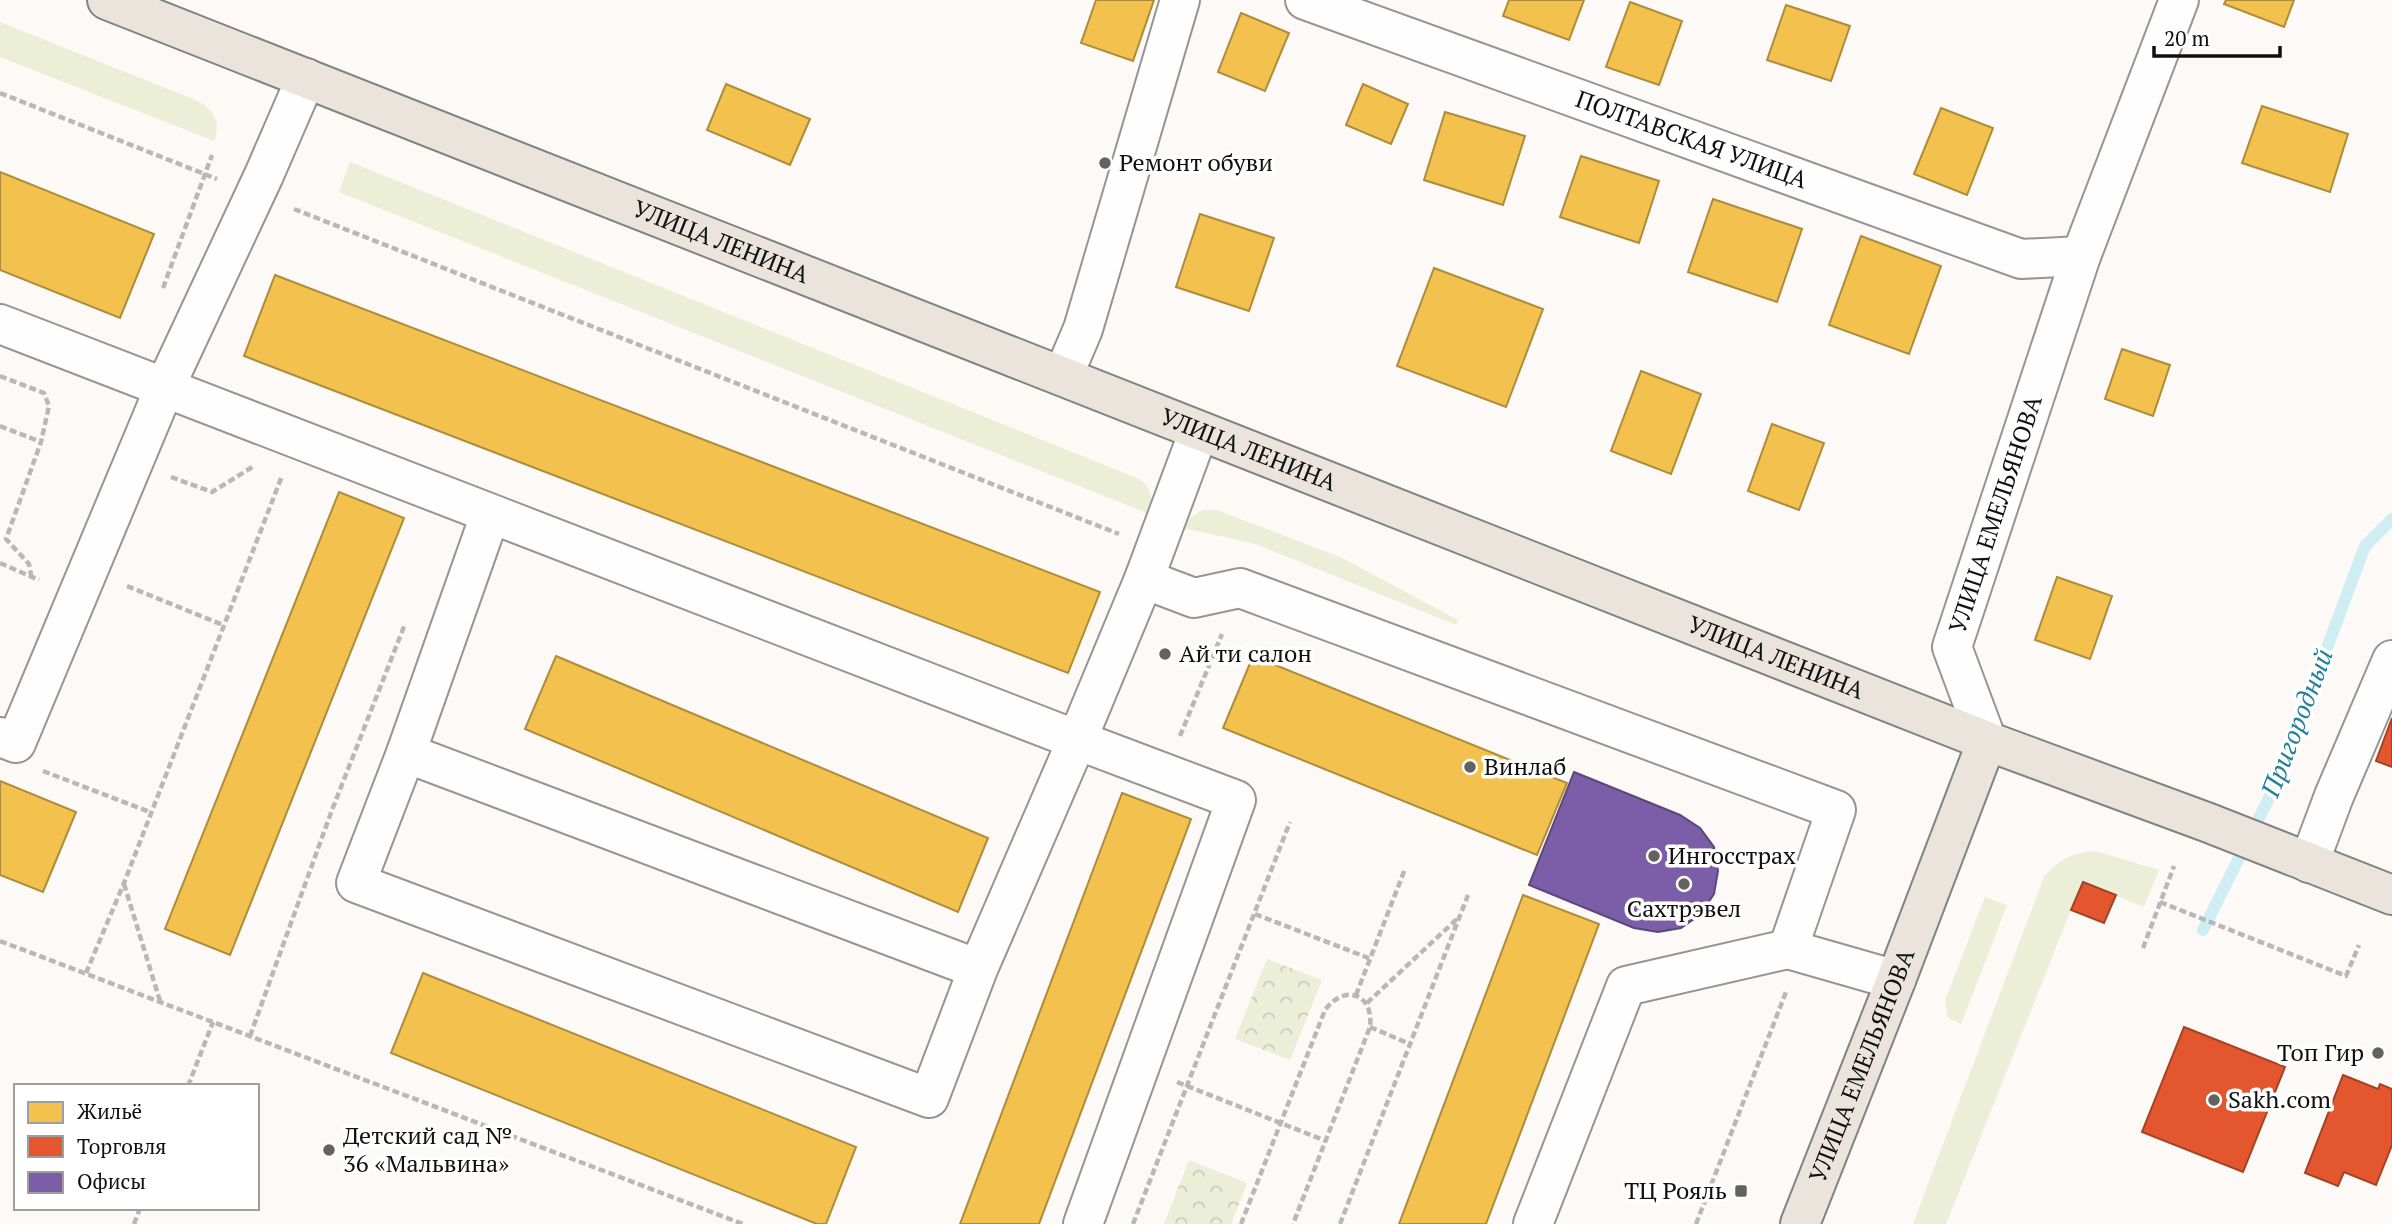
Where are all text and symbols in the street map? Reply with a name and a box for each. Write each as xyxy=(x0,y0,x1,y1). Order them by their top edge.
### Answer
scale bar xyxy=(2154,14,2280,58)
text: 20 m xyxy=(2164,24,2210,52)
street label: ПОЛТАВСКАЯ УЛИЦА xyxy=(1572,82,1813,196)
place label: Ремонт обуви xyxy=(1119,146,1273,178)
marker: Ремонт обуви xyxy=(1097,155,1113,171)
street label: УЛИЦА ЛЕНИНА xyxy=(629,192,815,290)
street label: УЛИЦА ЕМЕЛЬЯНОВА xyxy=(1941,391,2049,637)
street label: УЛИЦА ЛЕНИНА xyxy=(1156,400,1342,498)
street label: УЛИЦА ЛЕНИНА xyxy=(1684,608,1870,706)
place label: Ай ти салон xyxy=(1179,637,1312,669)
water label: Пригородный xyxy=(2252,644,2340,803)
marker: Ай ти салон xyxy=(1157,646,1173,662)
place label: Винлаб xyxy=(1484,750,1566,782)
marker: Винлаб xyxy=(1462,759,1478,775)
place label: Ингосстрах xyxy=(1668,839,1796,871)
marker: Ингосстрах xyxy=(1646,848,1662,864)
marker: Сахтрэвел xyxy=(1676,876,1692,892)
place label: Сахтрэвел xyxy=(1627,892,1741,924)
street label: УЛИЦА ЕМЕЛЬЯНОВА xyxy=(1801,944,1922,1187)
place label: Топ Гир xyxy=(2277,1036,2364,1068)
marker: Топ Гир xyxy=(2370,1045,2386,1061)
place label: Sakh.com xyxy=(2228,1083,2331,1115)
legend xyxy=(14,1084,259,1210)
marker: Sakh.com xyxy=(2206,1092,2222,1108)
text: Жильё xyxy=(77,1097,142,1125)
place label: Детский сад № 36 «Мальвина» xyxy=(343,1119,512,1179)
text: Торговля xyxy=(77,1132,166,1160)
marker: Детский сад № 36 «Мальвина» xyxy=(321,1142,337,1158)
text: Офисы xyxy=(77,1167,146,1195)
place label: ТЦ Рояль xyxy=(1624,1174,1727,1206)
marker: ТЦ Рояль xyxy=(1733,1183,1749,1199)

